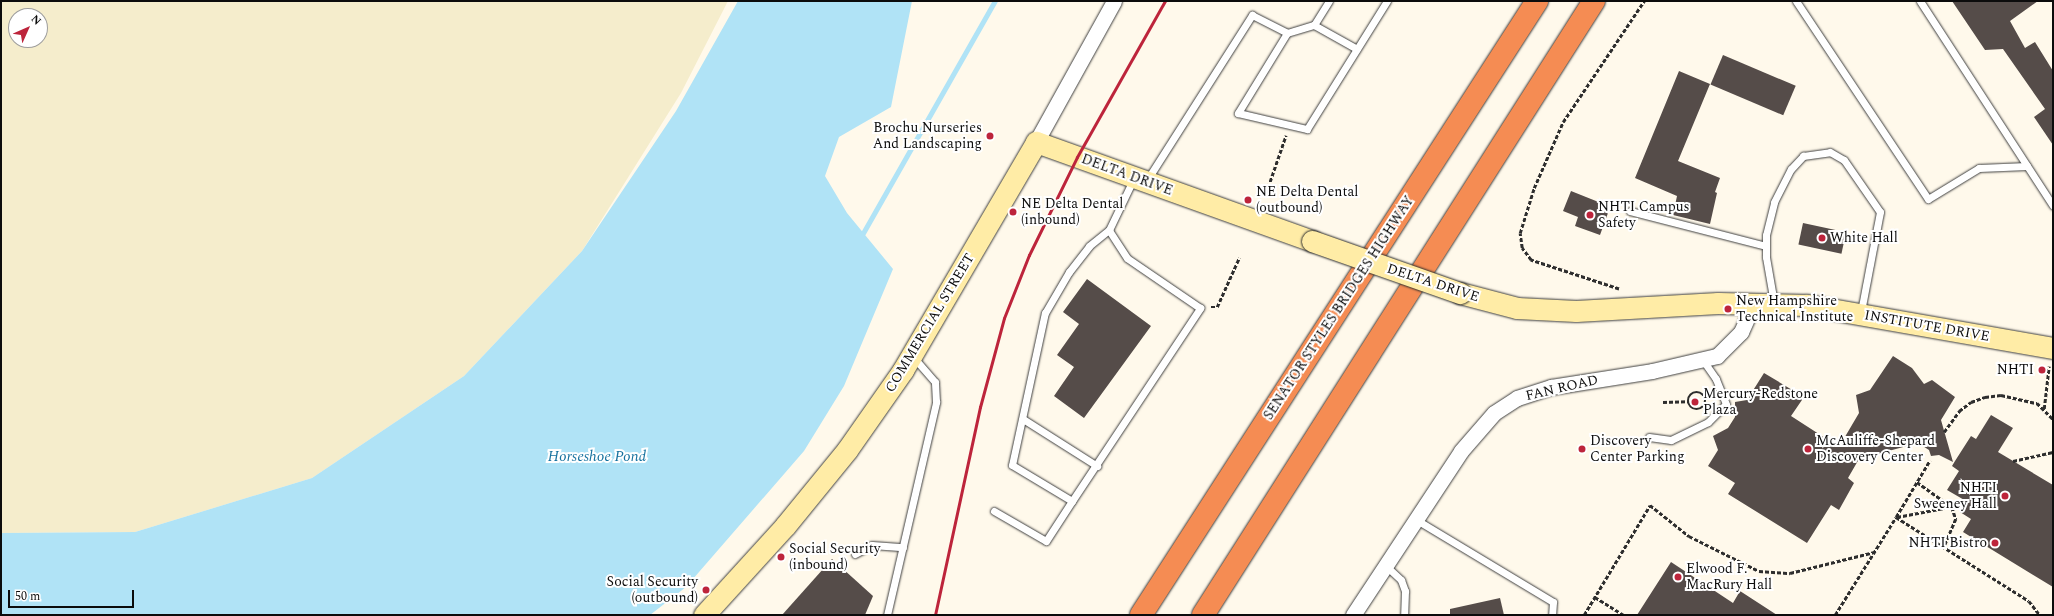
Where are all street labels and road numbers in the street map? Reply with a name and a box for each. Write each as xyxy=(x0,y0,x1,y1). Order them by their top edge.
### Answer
street label: DELTA DRIVE xyxy=(1079,151,1175,199)
street label: SENATOR STYLES BRIDGES HIGHWAY xyxy=(1260,193,1418,423)
street label: COMMERCIAL STREET xyxy=(882,251,978,395)
street label: DELTA DRIVE xyxy=(1385,260,1481,306)
street label: INSTITUTE DRIVE xyxy=(1863,307,1991,345)
street label: FAN ROAD xyxy=(1524,371,1600,405)

